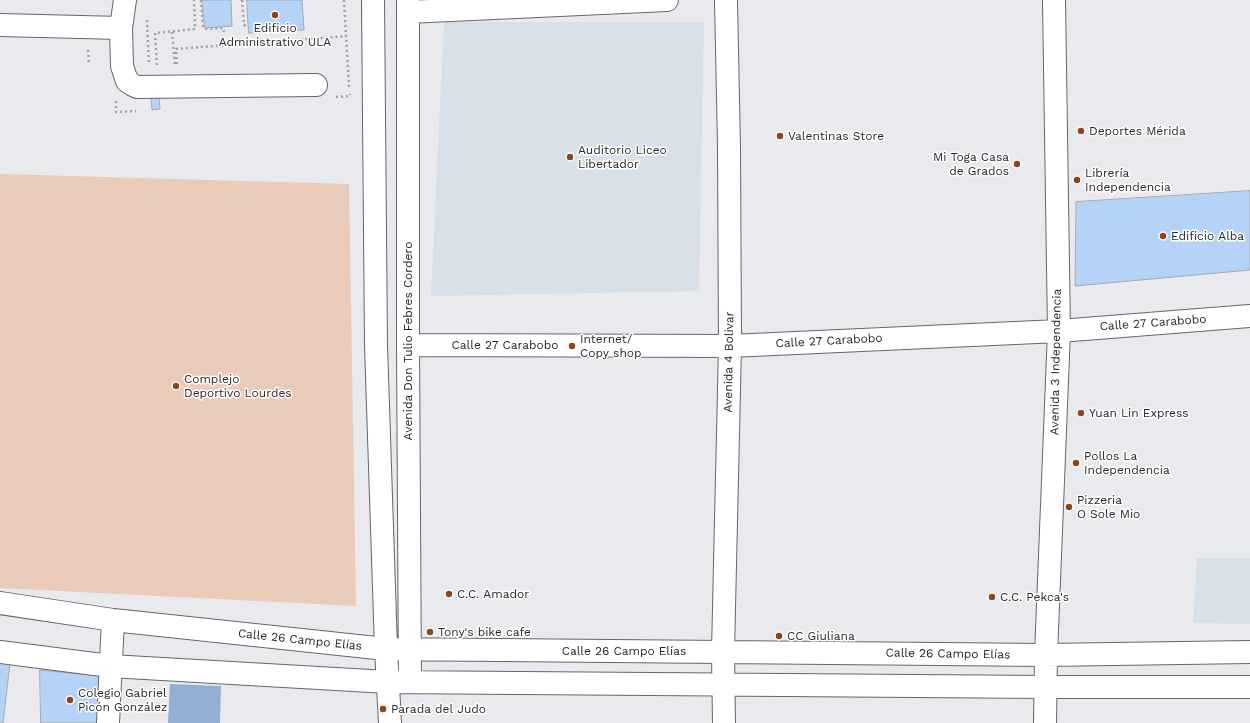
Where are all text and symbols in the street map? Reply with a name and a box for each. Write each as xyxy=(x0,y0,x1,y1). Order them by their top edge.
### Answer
marker: Edificio Administrativo ULA xyxy=(270,10,280,20)
place label: Edificio Administrativo ULA xyxy=(219,21,331,49)
place label: Deportes Mérida xyxy=(1089,124,1186,138)
marker: Deportes Mérida xyxy=(1076,126,1086,136)
place label: Valentinas Store xyxy=(788,129,884,143)
marker: Valentinas Store xyxy=(775,131,785,141)
place label: Auditorio Liceo Libertador xyxy=(578,143,667,171)
place label: Mi Toga Casa de Grados xyxy=(933,150,1009,178)
marker: Auditorio Liceo Libertador xyxy=(565,152,575,162)
marker: Mi Toga Casa de Grados xyxy=(1012,159,1022,169)
place label: Librería Independencia xyxy=(1085,166,1171,194)
marker: Librería Independencia xyxy=(1072,175,1082,185)
place label: Edificio Alba xyxy=(1171,229,1244,243)
marker: Edificio Alba xyxy=(1158,231,1168,241)
street label: Avenida Don Tulio Febres Cordero xyxy=(401,242,415,440)
street label: Avenida 3 Independencia xyxy=(1048,289,1064,435)
street label: Avenida 4 Bolivar xyxy=(721,311,737,413)
street label: Calle 27 Carabobo xyxy=(1099,312,1207,334)
street label: Calle 27 Carabobo xyxy=(775,331,883,351)
place label: Internet/ Copy shop xyxy=(580,332,642,360)
street label: Calle 27 Carabobo xyxy=(452,338,558,352)
marker: Internet/ Copy shop xyxy=(567,341,577,351)
place label: Complejo Deportivo Lourdes xyxy=(184,372,292,400)
marker: Complejo Deportivo Lourdes xyxy=(171,381,181,391)
place label: Yuan Lin Express xyxy=(1089,406,1189,420)
marker: Yuan Lin Express xyxy=(1076,408,1086,418)
place label: Pollos La Independencia xyxy=(1084,449,1170,477)
marker: Pollos La Independencia xyxy=(1071,458,1081,468)
place label: Pizzeria O Sole Mio xyxy=(1077,493,1140,521)
marker: Pizzeria O Sole Mio xyxy=(1064,502,1074,512)
place label: C.C. Amador xyxy=(457,587,529,601)
marker: C.C. Amador xyxy=(444,589,454,599)
place label: C.C. Pekca's xyxy=(1000,590,1069,604)
marker: C.C. Pekca's xyxy=(987,592,997,602)
place label: Tony's bike cafe xyxy=(438,625,531,639)
street label: Calle 26 Campo Elías xyxy=(237,626,363,654)
marker: Tony's bike cafe xyxy=(425,627,435,637)
place label: CC Giuliana xyxy=(787,629,855,643)
marker: CC Giuliana xyxy=(774,631,784,641)
street label: Calle 26 Campo Elías xyxy=(562,644,686,658)
street label: Calle 26 Campo Elías xyxy=(886,646,1010,662)
place label: Colegio Gabriel Picón González xyxy=(78,686,167,714)
marker: Colegio Gabriel Picón González xyxy=(65,695,75,705)
place label: Parada del Judo xyxy=(391,702,486,716)
marker: Parada del Judo xyxy=(378,704,388,714)

